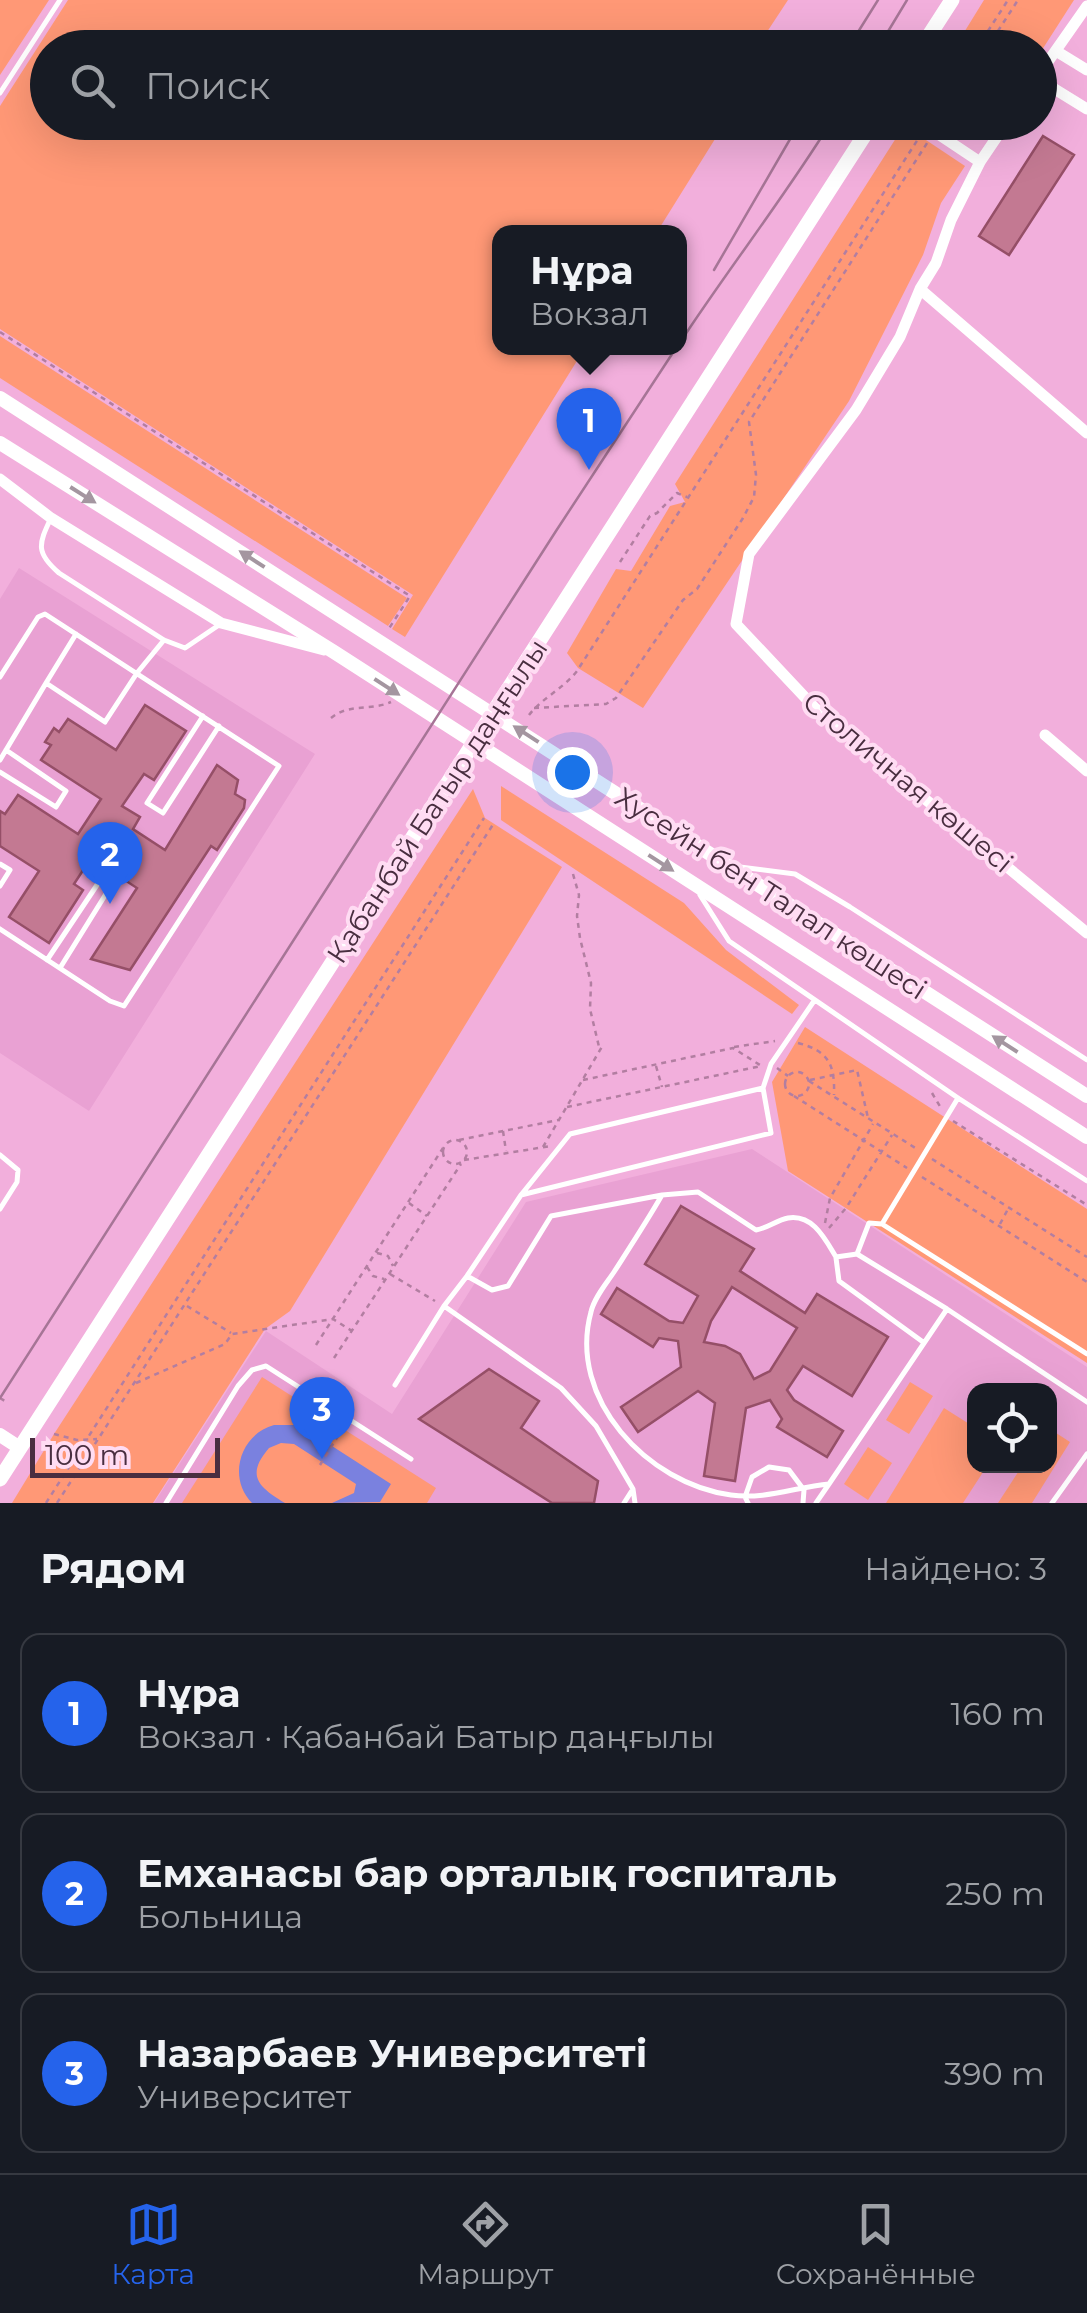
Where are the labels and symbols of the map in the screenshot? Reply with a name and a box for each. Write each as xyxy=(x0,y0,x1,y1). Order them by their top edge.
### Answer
pin: 1 xyxy=(556,388,622,470)
one-way arrow xyxy=(69,485,96,504)
one-way arrow xyxy=(239,551,266,569)
street label: Қабанбай Батыр даңғылы xyxy=(319,632,555,970)
one-way arrow xyxy=(374,677,401,695)
street label: Столичная көшесі xyxy=(796,684,1020,880)
one-way arrow xyxy=(512,726,540,744)
your location xyxy=(547,747,598,798)
street label: Хусейн бен Талал көшесі xyxy=(609,780,933,1006)
pin: 2 xyxy=(78,822,142,904)
one-way arrow xyxy=(647,853,674,871)
one-way arrow xyxy=(991,1035,1019,1053)
pin: 3 xyxy=(290,1376,354,1459)
scale bar xyxy=(30,1433,220,1478)

